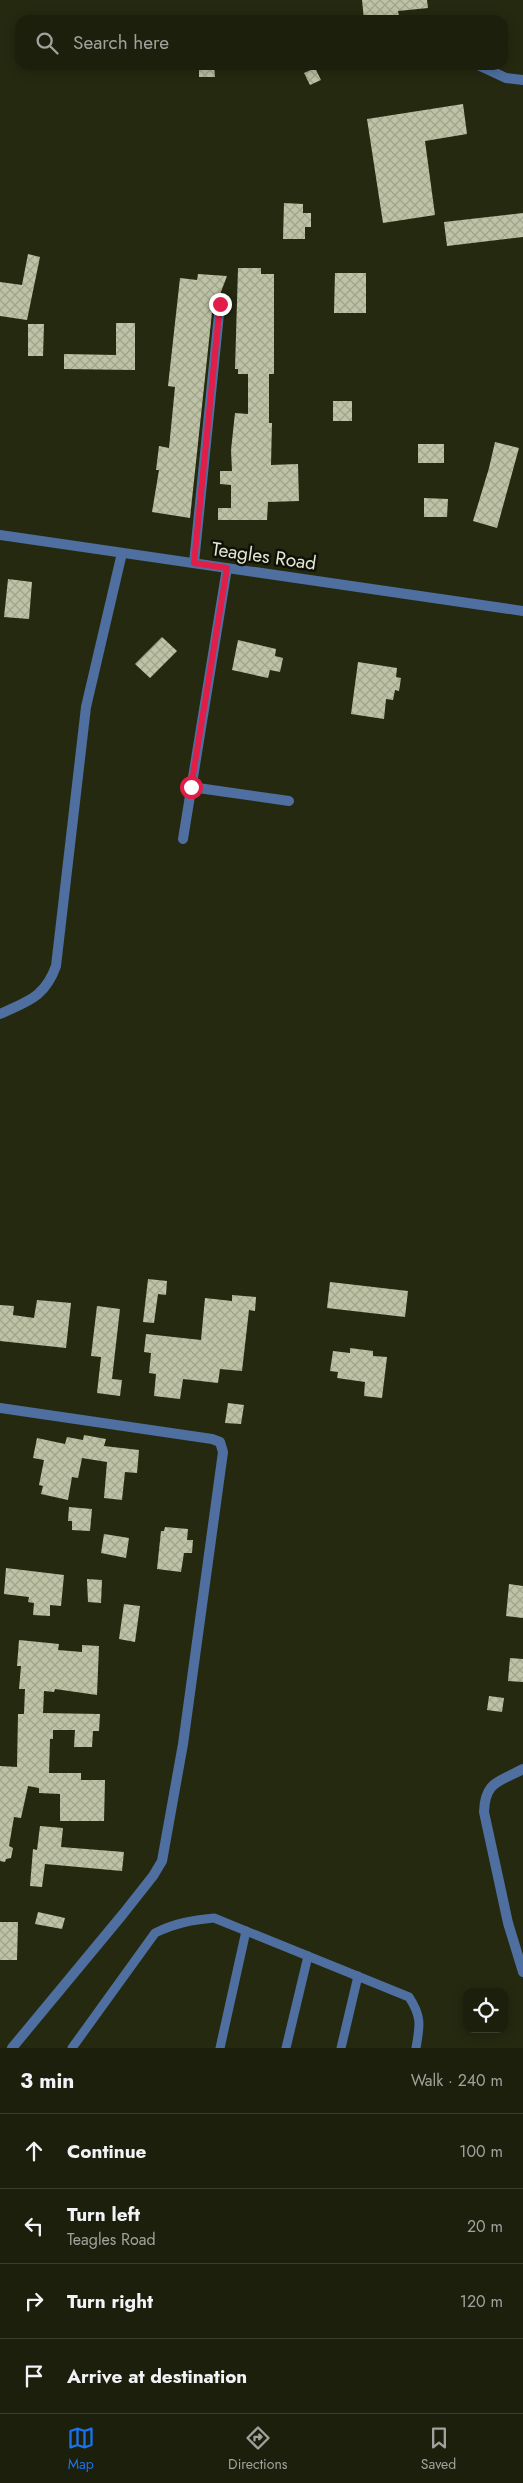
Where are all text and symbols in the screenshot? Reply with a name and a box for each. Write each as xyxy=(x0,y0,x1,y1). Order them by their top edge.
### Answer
search box xyxy=(15,15,508,70)
icon: search xyxy=(33,29,61,57)
text: Search here xyxy=(73,29,169,56)
route end xyxy=(209,293,232,316)
street label: Teagles Road xyxy=(210,535,318,577)
route start xyxy=(180,776,203,799)
map controls xyxy=(463,1988,508,2033)
button: locate xyxy=(463,1988,508,2033)
text: 3 min xyxy=(20,2066,74,2096)
text: Walk · 240 m xyxy=(411,2069,503,2092)
icon: ahead xyxy=(20,2137,48,2165)
text: Continue xyxy=(67,2138,146,2165)
text: 100 m xyxy=(459,2140,503,2163)
text: Turn left xyxy=(67,2201,140,2228)
icon: left xyxy=(20,2212,48,2240)
text: 20 m xyxy=(467,2215,503,2238)
text: Teagles Road xyxy=(67,2228,156,2251)
icon: right xyxy=(20,2287,48,2315)
text: Turn right xyxy=(67,2288,153,2315)
text: 120 m xyxy=(460,2290,503,2313)
icon: arrive xyxy=(20,2362,48,2390)
text: Arrive at destination xyxy=(67,2363,247,2390)
tab: Map xyxy=(67,2424,95,2474)
tab: Directions xyxy=(228,2424,287,2474)
tab: Saved xyxy=(421,2424,456,2474)

